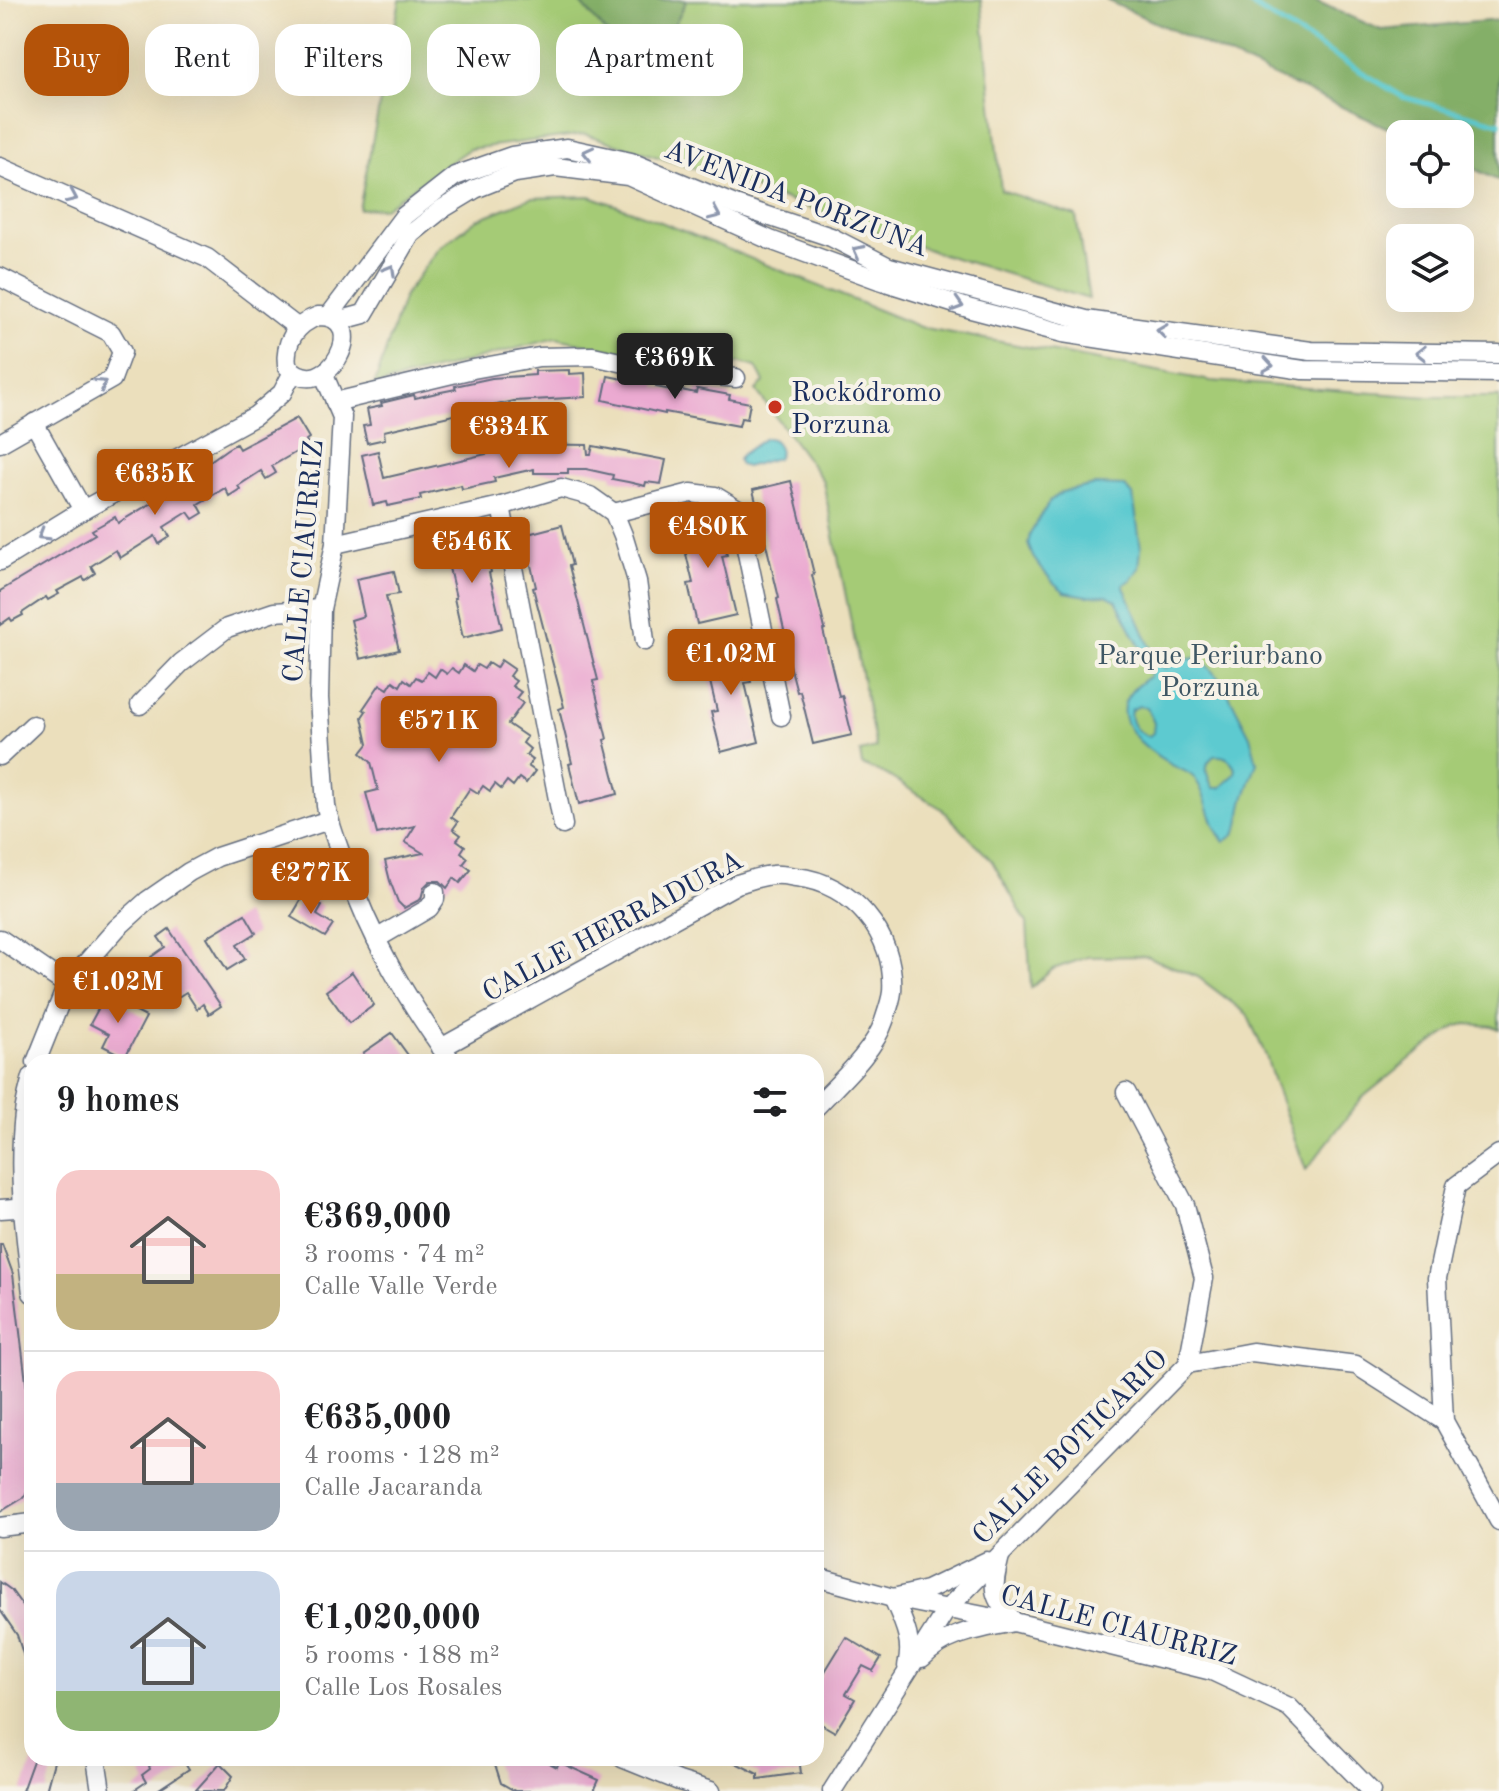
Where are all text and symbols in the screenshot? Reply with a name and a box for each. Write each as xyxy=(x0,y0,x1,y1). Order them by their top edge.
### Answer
chip: Buy xyxy=(24,24,129,96)
chip: Rent xyxy=(145,24,259,96)
chip: Filters xyxy=(275,24,411,96)
chip: New xyxy=(427,24,540,96)
chip: Apartment xyxy=(556,24,743,96)
map controls xyxy=(1386,120,1474,312)
button: locate xyxy=(1386,120,1474,208)
street label: AVENIDA PORZUNA xyxy=(660,136,932,263)
one-way arrow xyxy=(582,145,596,162)
one-way arrow xyxy=(64,188,78,204)
one-way arrow xyxy=(706,204,721,220)
button: layers xyxy=(1386,224,1474,312)
one-way arrow xyxy=(852,246,867,261)
one-way arrow xyxy=(380,264,396,279)
one-way arrow xyxy=(951,296,965,312)
one-way arrow xyxy=(1156,323,1169,340)
pin: €369K xyxy=(619,333,731,401)
one-way arrow xyxy=(1414,344,1427,362)
text: €369K xyxy=(635,346,715,372)
one-way arrow xyxy=(1261,356,1275,373)
one-way arrow xyxy=(93,379,107,394)
place label: Rockódromo Porzuna xyxy=(791,380,942,440)
marker: Rockódromo Porzuna xyxy=(766,398,784,416)
pin: €334K xyxy=(453,402,565,470)
text: €334K xyxy=(469,415,549,441)
street label: CALLE CIAURRIZ xyxy=(280,439,330,684)
pin: €635K xyxy=(99,449,211,517)
text: €635K xyxy=(115,462,195,488)
pin: €480K xyxy=(652,502,764,570)
text: €480K xyxy=(668,515,748,541)
pin: €546K xyxy=(416,517,528,585)
one-way arrow xyxy=(37,525,52,541)
text: €546K xyxy=(432,530,512,556)
pin: €1.02M xyxy=(666,629,796,697)
text: €1.02M xyxy=(686,642,776,668)
park label: Parque Periurbano Porzuna xyxy=(1097,643,1323,703)
pin: €571K xyxy=(383,696,495,764)
text: €571K xyxy=(399,709,479,735)
street label: CALLE HERRADURA xyxy=(479,847,748,1008)
pin: €277K xyxy=(255,848,367,916)
text: €277K xyxy=(271,861,351,887)
pin: €1.02M xyxy=(53,957,183,1025)
text: €1.02M xyxy=(73,970,163,996)
icon: filters xyxy=(748,1080,792,1124)
text: 9 homes xyxy=(56,1085,179,1119)
text: €369,000 xyxy=(304,1201,452,1235)
icon: home xyxy=(120,1202,216,1298)
text: 3 rooms · 74 m² xyxy=(304,1242,485,1268)
text: Calle Valle Verde xyxy=(304,1274,497,1300)
street label: CALLE BOTICARIO xyxy=(968,1345,1174,1551)
text: €635,000 xyxy=(304,1402,452,1436)
icon: home xyxy=(120,1403,216,1499)
text: 4 rooms · 128 m² xyxy=(304,1443,500,1469)
text: Calle Jacaranda xyxy=(304,1475,483,1501)
street label: CALLE CIAURRIZ xyxy=(997,1582,1239,1672)
text: €1,020,000 xyxy=(304,1602,481,1636)
icon: home xyxy=(120,1603,216,1699)
text: 5 rooms · 188 m² xyxy=(304,1643,500,1669)
text: Calle Los Rosales xyxy=(304,1675,502,1701)

